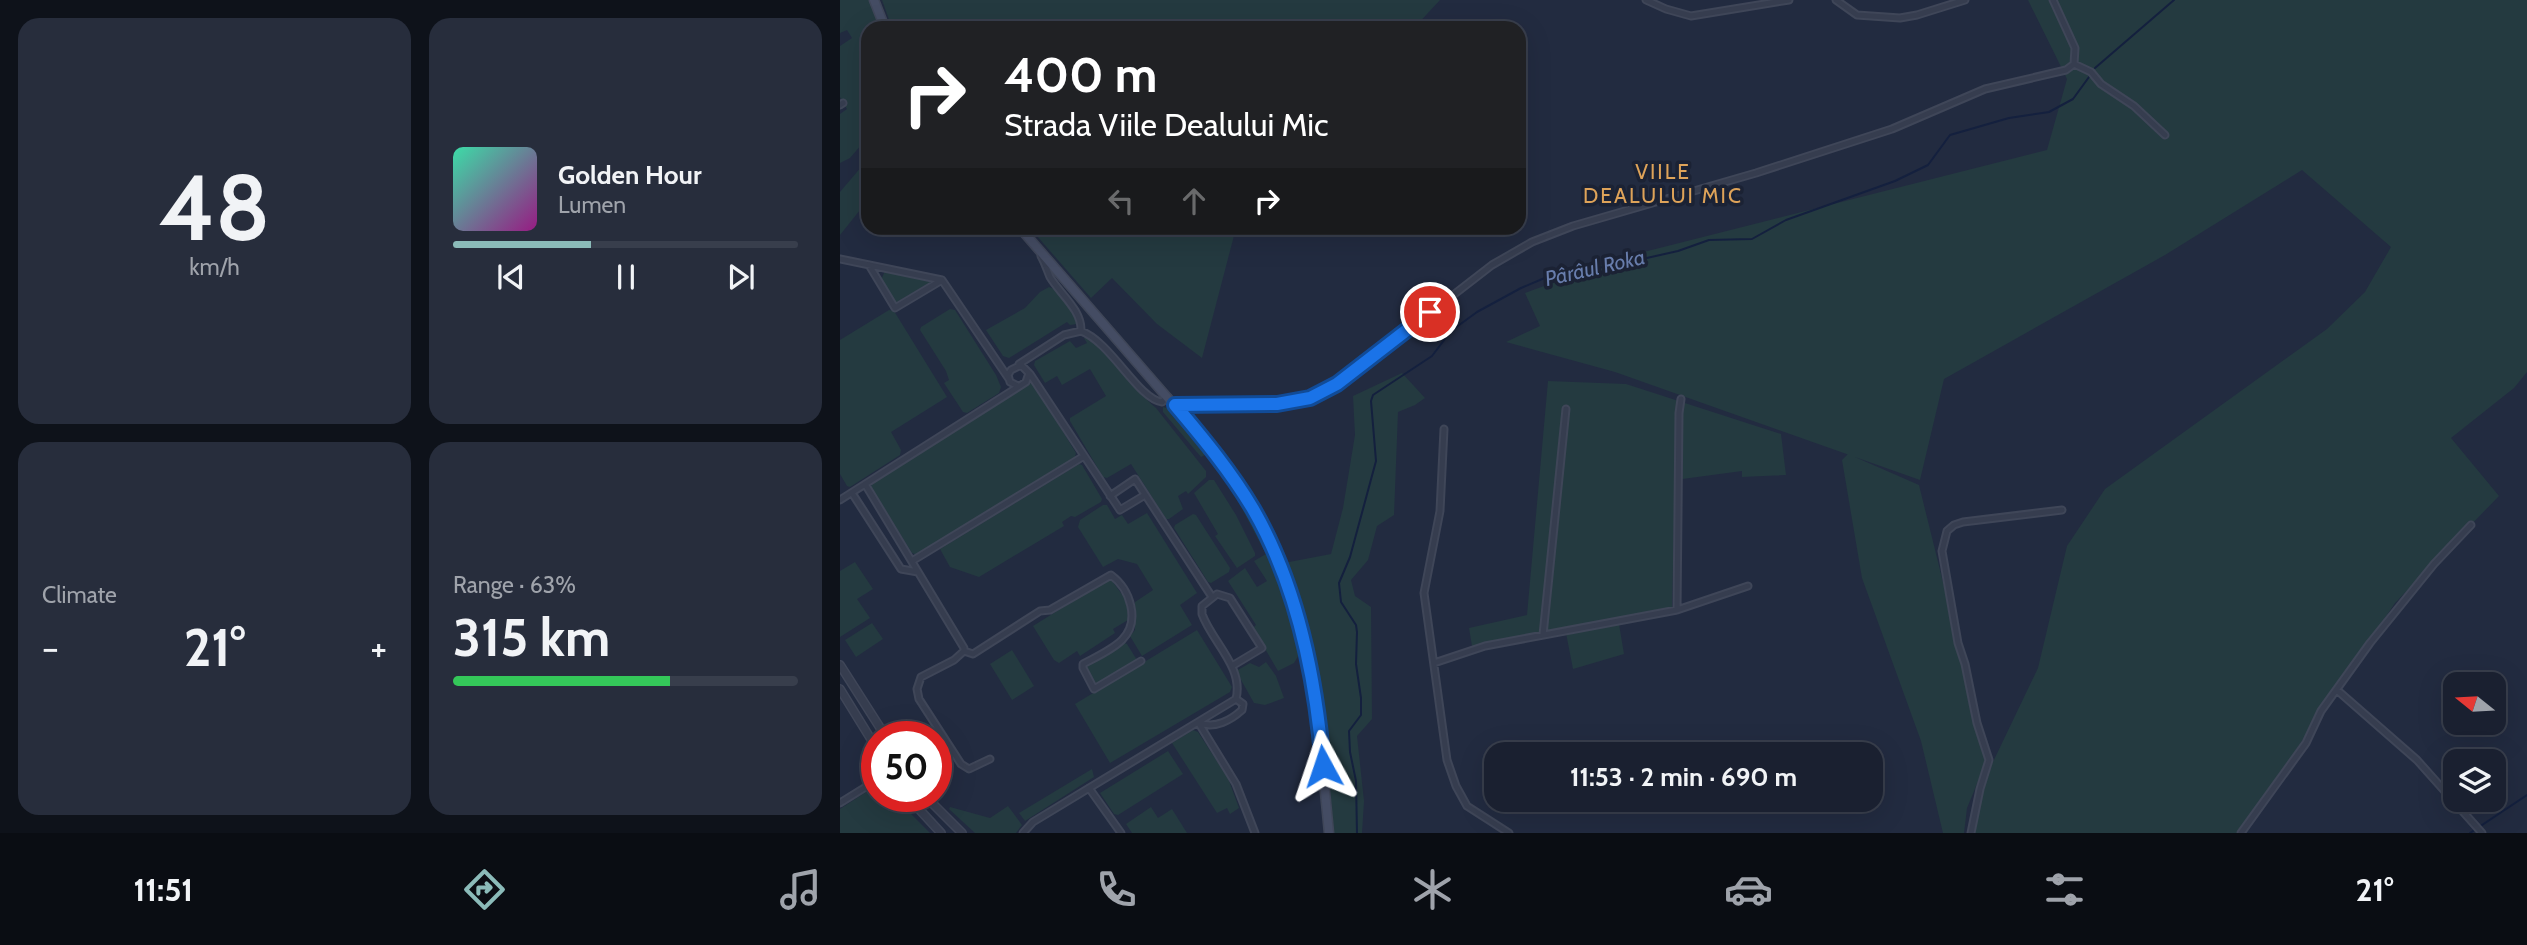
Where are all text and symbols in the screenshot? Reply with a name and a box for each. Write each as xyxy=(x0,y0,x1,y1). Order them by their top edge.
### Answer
text: 400 m xyxy=(1004,45,1157,104)
icon: right xyxy=(889,49,980,140)
text: Strada Viile Dealului Mic xyxy=(1004,105,1328,144)
text: 48 xyxy=(159,152,270,263)
text: Golden Hour xyxy=(558,159,701,191)
district label: VIILE DEALULUI MIC xyxy=(1583,159,1743,208)
icon: left xyxy=(1102,182,1140,220)
icon: ahead xyxy=(1175,182,1213,220)
icon: right xyxy=(1248,182,1286,220)
text: Lumen xyxy=(558,191,626,219)
water label: Pârâul Roka xyxy=(1542,244,1647,291)
text: km/h xyxy=(189,253,240,281)
icon: previous xyxy=(492,258,530,296)
icon: pause xyxy=(607,258,645,296)
icon: next xyxy=(722,258,760,296)
pin xyxy=(1400,282,1460,342)
icon: arrive xyxy=(1411,293,1449,331)
text: Range · 63% xyxy=(453,571,576,599)
text: Climate xyxy=(42,581,117,609)
text: 315 km xyxy=(453,606,610,669)
text: 21° xyxy=(184,616,245,679)
text: − xyxy=(42,624,59,671)
text: + xyxy=(370,624,387,671)
north arrow xyxy=(2443,672,2506,735)
map controls xyxy=(2443,672,2506,812)
speed limit sign: 50 xyxy=(861,721,952,812)
position arrow xyxy=(1286,729,1360,803)
button: layers xyxy=(2443,749,2506,812)
text: 11:53 · 2 min · 690 m xyxy=(1570,761,1797,793)
icon: directions xyxy=(460,865,509,914)
icon: music xyxy=(776,865,825,914)
icon: phone xyxy=(1092,865,1141,914)
icon: climate xyxy=(1408,865,1457,914)
icon: car xyxy=(1724,865,1773,914)
icon: filters xyxy=(2040,865,2089,914)
text: 11:51 xyxy=(133,870,193,909)
text: 21° xyxy=(2356,870,2394,909)

